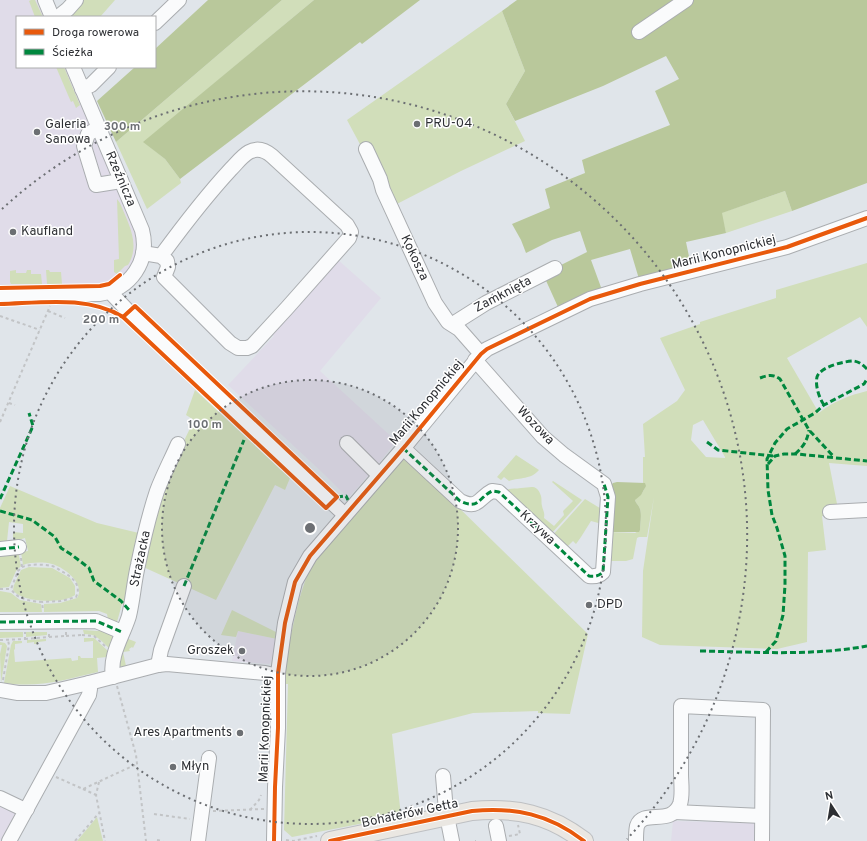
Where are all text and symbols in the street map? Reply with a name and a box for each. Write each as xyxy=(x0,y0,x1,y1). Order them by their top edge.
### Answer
legend xyxy=(16,16,156,68)
text: Droga rowerowa xyxy=(52,25,139,41)
text: Ścieżka xyxy=(52,45,93,61)
place label: PRU-04 xyxy=(425,116,472,132)
place label: Galeria Sanowa xyxy=(45,117,90,148)
text: 300 m xyxy=(104,119,140,135)
marker: PRU-04 xyxy=(412,119,422,129)
marker: Galeria Sanowa xyxy=(32,127,42,137)
street label: Rzeźnicza xyxy=(101,149,139,209)
place label: Kaufland xyxy=(21,224,73,240)
marker: Kaufland xyxy=(8,227,18,237)
street label: Marii Konopnickiej xyxy=(670,232,778,274)
street label: Kokosza xyxy=(396,233,432,283)
street label: Zamknięta xyxy=(472,273,534,317)
text: 200 m xyxy=(83,312,119,328)
street label: Marii Konopnickiej xyxy=(387,357,467,449)
street label: Wozowa xyxy=(513,403,557,449)
text: 100 m xyxy=(188,417,222,433)
street label: Krzywa xyxy=(516,508,558,548)
centre of rings xyxy=(303,521,317,535)
street label: Strażacka xyxy=(127,529,155,589)
place label: DPD xyxy=(597,597,623,613)
marker: DPD xyxy=(584,600,594,610)
place label: Groszek xyxy=(187,643,234,659)
marker: Groszek xyxy=(237,646,247,656)
street label: Marii Konopnickiej xyxy=(256,675,276,783)
place label: Ares Apartments xyxy=(134,725,232,741)
marker: Ares Apartments xyxy=(235,728,245,738)
place label: Młyn xyxy=(181,759,209,775)
marker: Młyn xyxy=(168,762,178,772)
north arrow xyxy=(811,785,851,825)
text: N xyxy=(824,789,834,804)
street label: Bohaterów Getta xyxy=(360,796,460,832)

